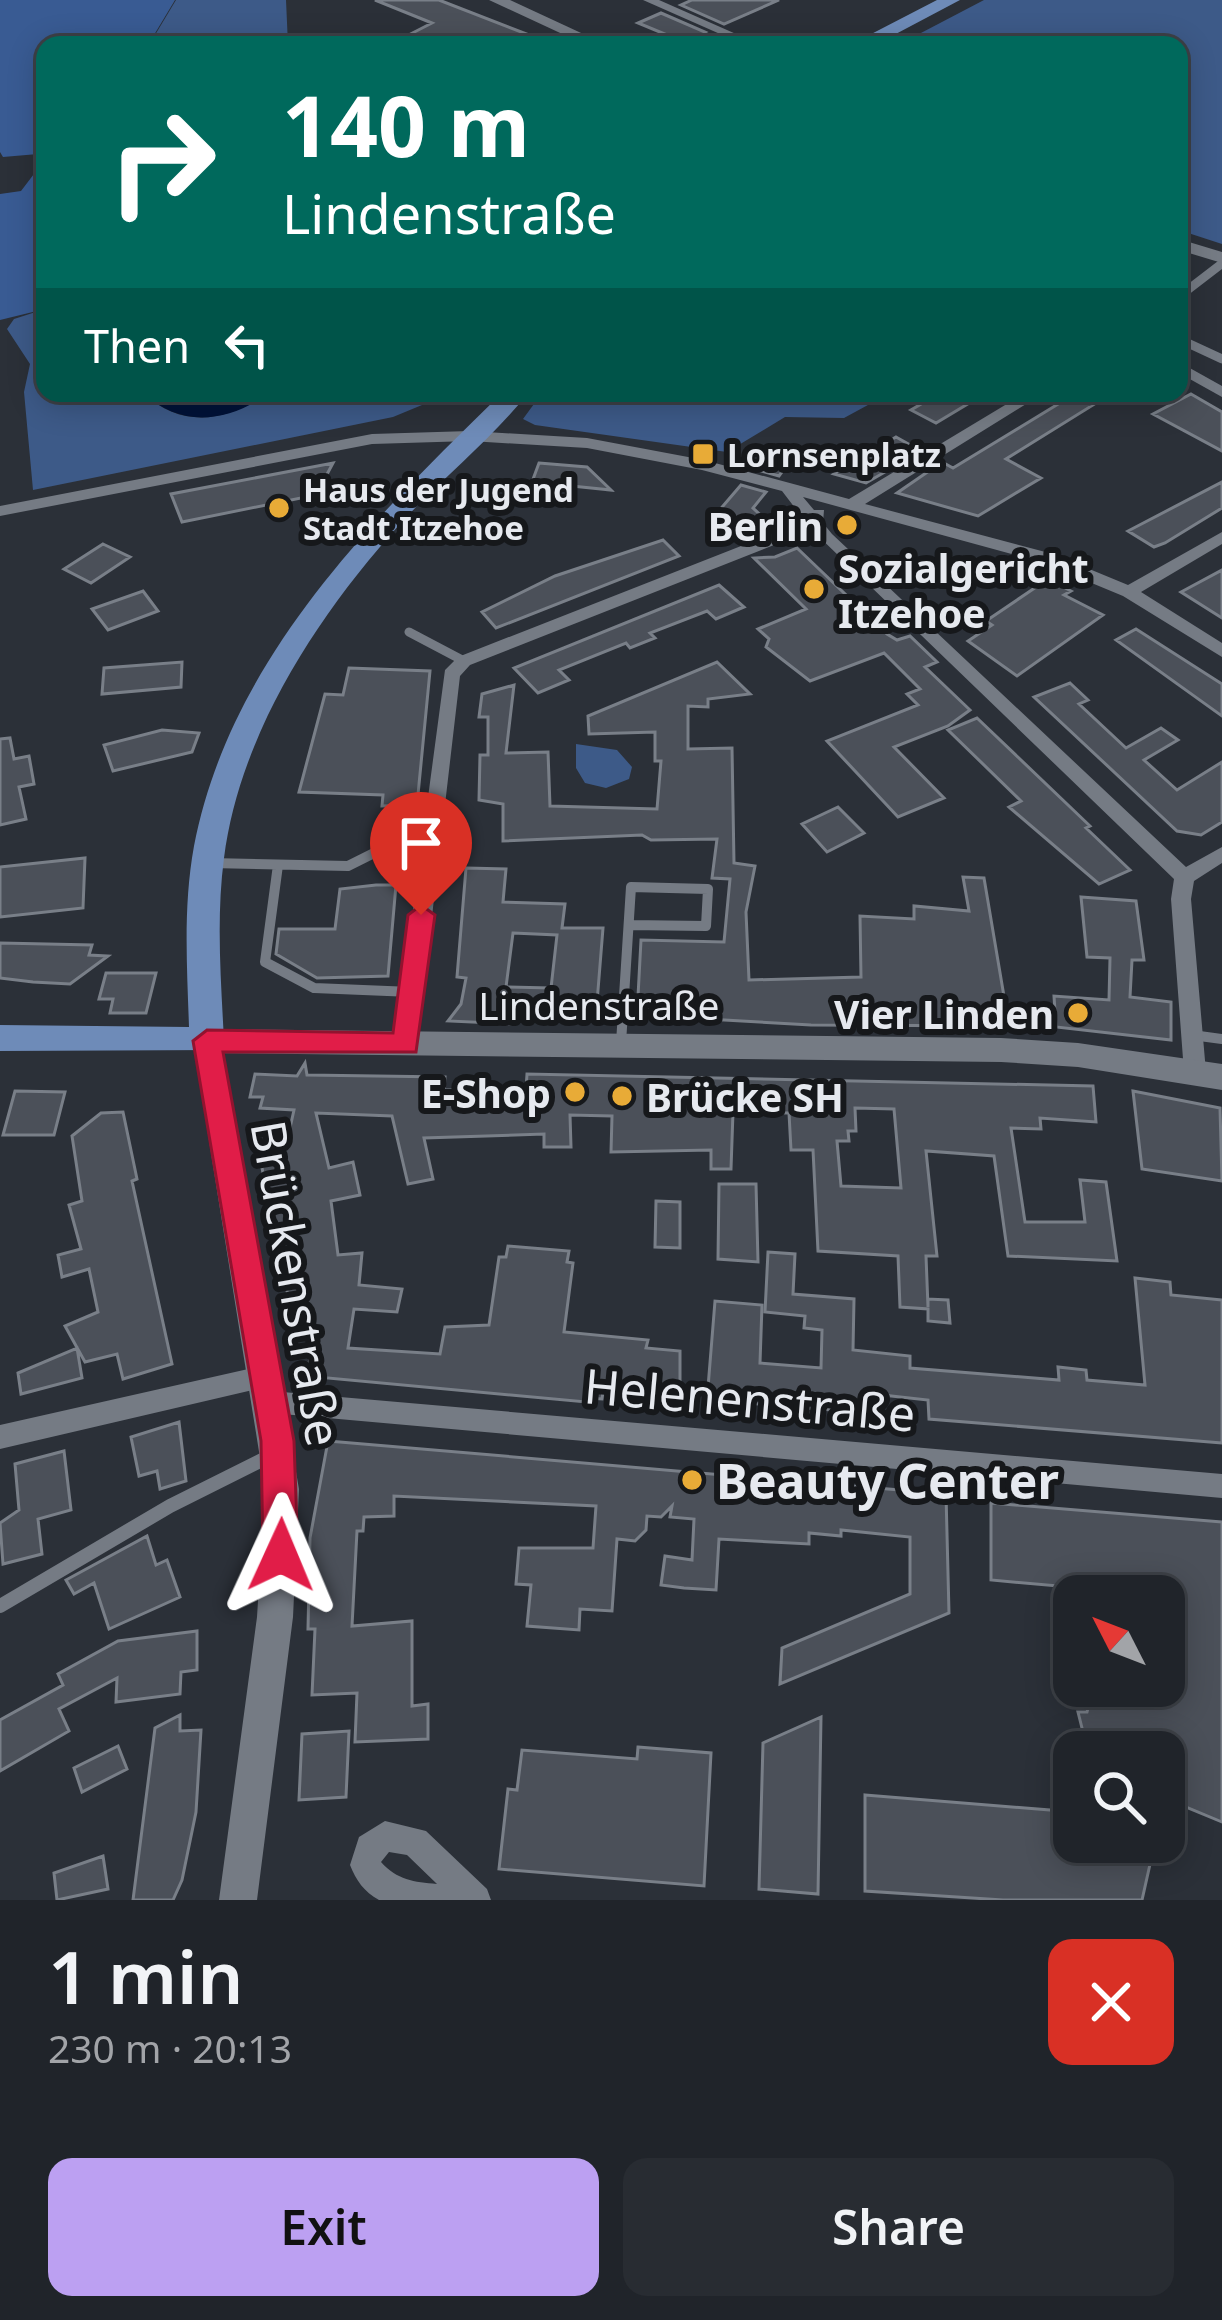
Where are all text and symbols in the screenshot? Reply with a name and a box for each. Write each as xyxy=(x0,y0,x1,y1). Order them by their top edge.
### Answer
text: 140 m xyxy=(282,67,530,182)
icon: right xyxy=(84,84,240,240)
text: Lindenstraße xyxy=(282,176,616,250)
icon: left xyxy=(214,312,280,378)
text: Then xyxy=(84,315,190,376)
place label: Lornsenplatz xyxy=(727,432,941,477)
marker: Lornsenplatz xyxy=(690,441,716,467)
place label: Haus der Jugend Stadt Itzehoe xyxy=(303,467,574,550)
marker: Haus der Jugend Stadt Itzehoe xyxy=(266,495,292,521)
place label: Berlin xyxy=(708,499,823,552)
marker: Berlin xyxy=(834,512,860,538)
place label: Sozialgericht Itzehoe xyxy=(838,541,1089,639)
marker: Sozialgericht Itzehoe xyxy=(801,576,827,602)
pin xyxy=(370,792,472,915)
icon: arrive xyxy=(388,810,454,876)
street label: Lindenstraße xyxy=(478,978,720,1031)
place label: Vier Linden xyxy=(834,987,1054,1040)
marker: Vier Linden xyxy=(1065,1000,1091,1026)
place label: E-Shop xyxy=(421,1066,551,1119)
place label: Brücke SH xyxy=(646,1070,844,1123)
marker: E-Shop xyxy=(562,1079,588,1105)
marker: Brücke SH xyxy=(609,1083,635,1109)
street label: Brückenstraße xyxy=(236,1115,358,1451)
street label: Helenenstraße xyxy=(582,1352,918,1446)
place label: Beauty Center xyxy=(716,1448,1059,1513)
marker: Beauty Center xyxy=(679,1467,705,1493)
position arrow xyxy=(218,1492,344,1618)
north arrow xyxy=(1053,1575,1185,1707)
map controls xyxy=(1053,1575,1185,1863)
button: search xyxy=(1053,1731,1185,1863)
text: 1 min xyxy=(48,1927,243,2025)
button: close xyxy=(1048,1939,1174,2065)
text: 230 m · 20:13 xyxy=(48,2021,292,2074)
button: Exit xyxy=(48,2158,599,2296)
button: Share xyxy=(623,2158,1174,2296)

